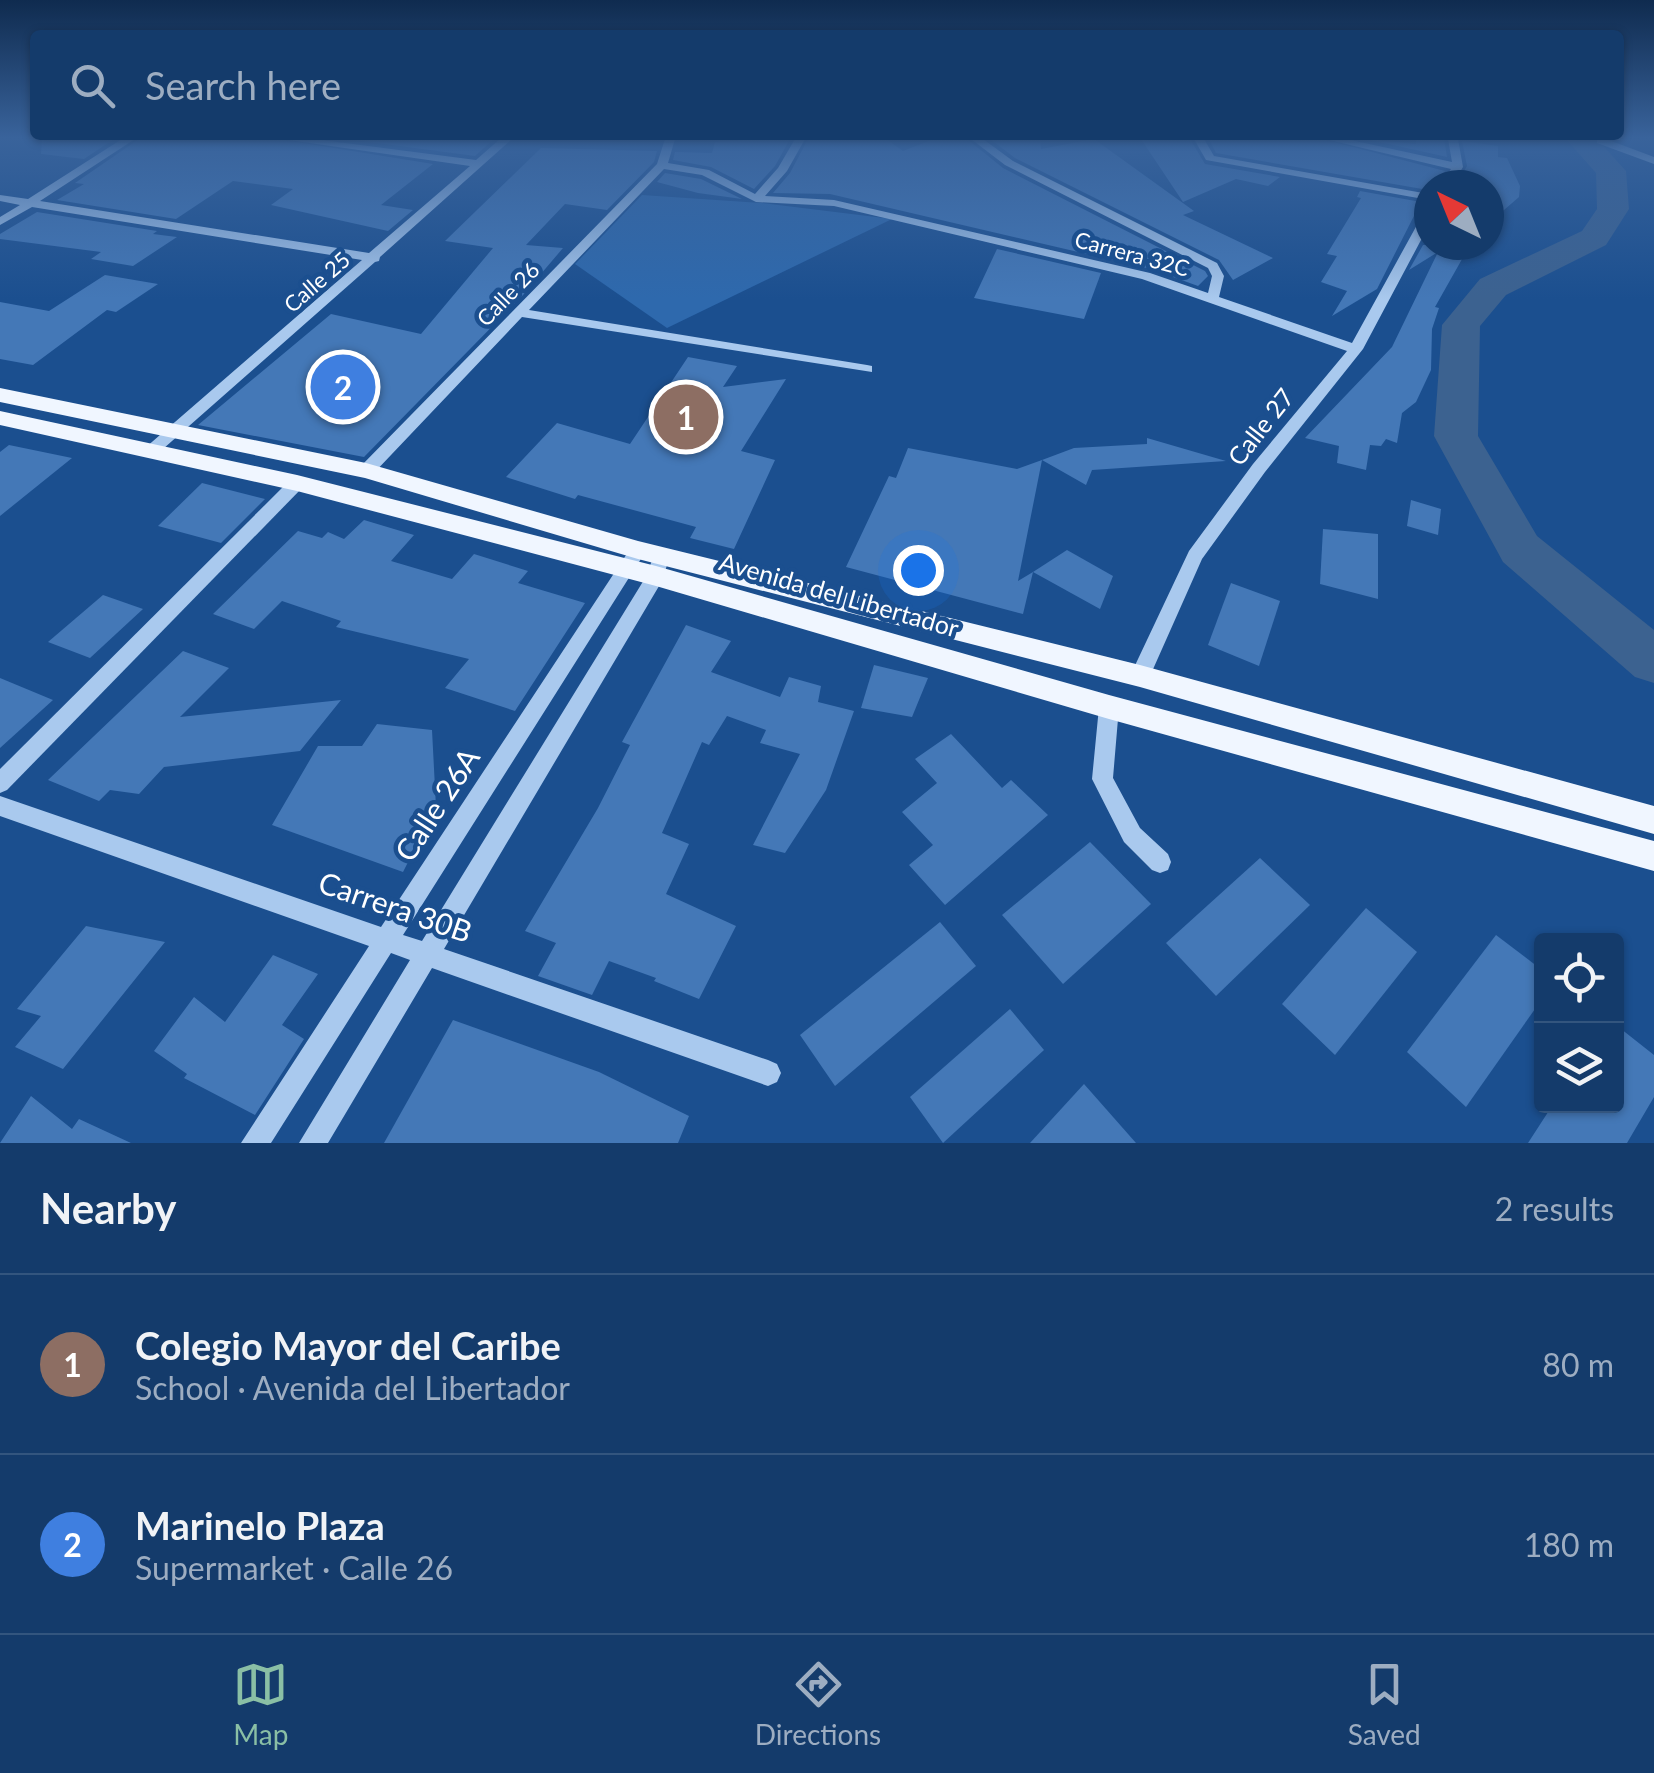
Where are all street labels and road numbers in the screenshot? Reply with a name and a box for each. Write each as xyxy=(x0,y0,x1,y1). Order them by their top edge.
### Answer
street label: Carrera 32C xyxy=(1072,225,1193,282)
street label: Calle 25 xyxy=(278,246,355,318)
street label: Calle 26 xyxy=(471,256,545,331)
street label: Calle 27 xyxy=(1221,382,1300,471)
street label: Avenida del Libertador xyxy=(716,545,962,643)
street label: Calle 26A xyxy=(386,740,487,867)
street label: Carrera 30B xyxy=(314,863,477,949)

